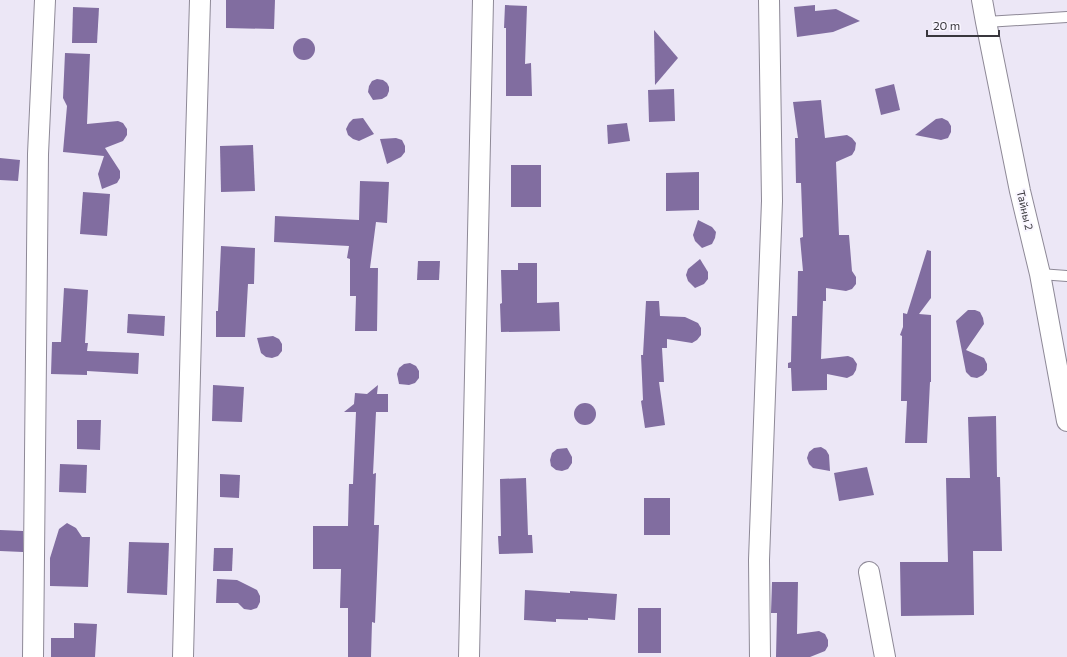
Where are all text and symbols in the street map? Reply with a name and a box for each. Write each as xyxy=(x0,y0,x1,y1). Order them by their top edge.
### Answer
scale bar xyxy=(927,12,999,38)
text: 20 m xyxy=(933,18,960,32)
street label: Тайны 2 xyxy=(1015,189,1036,231)

